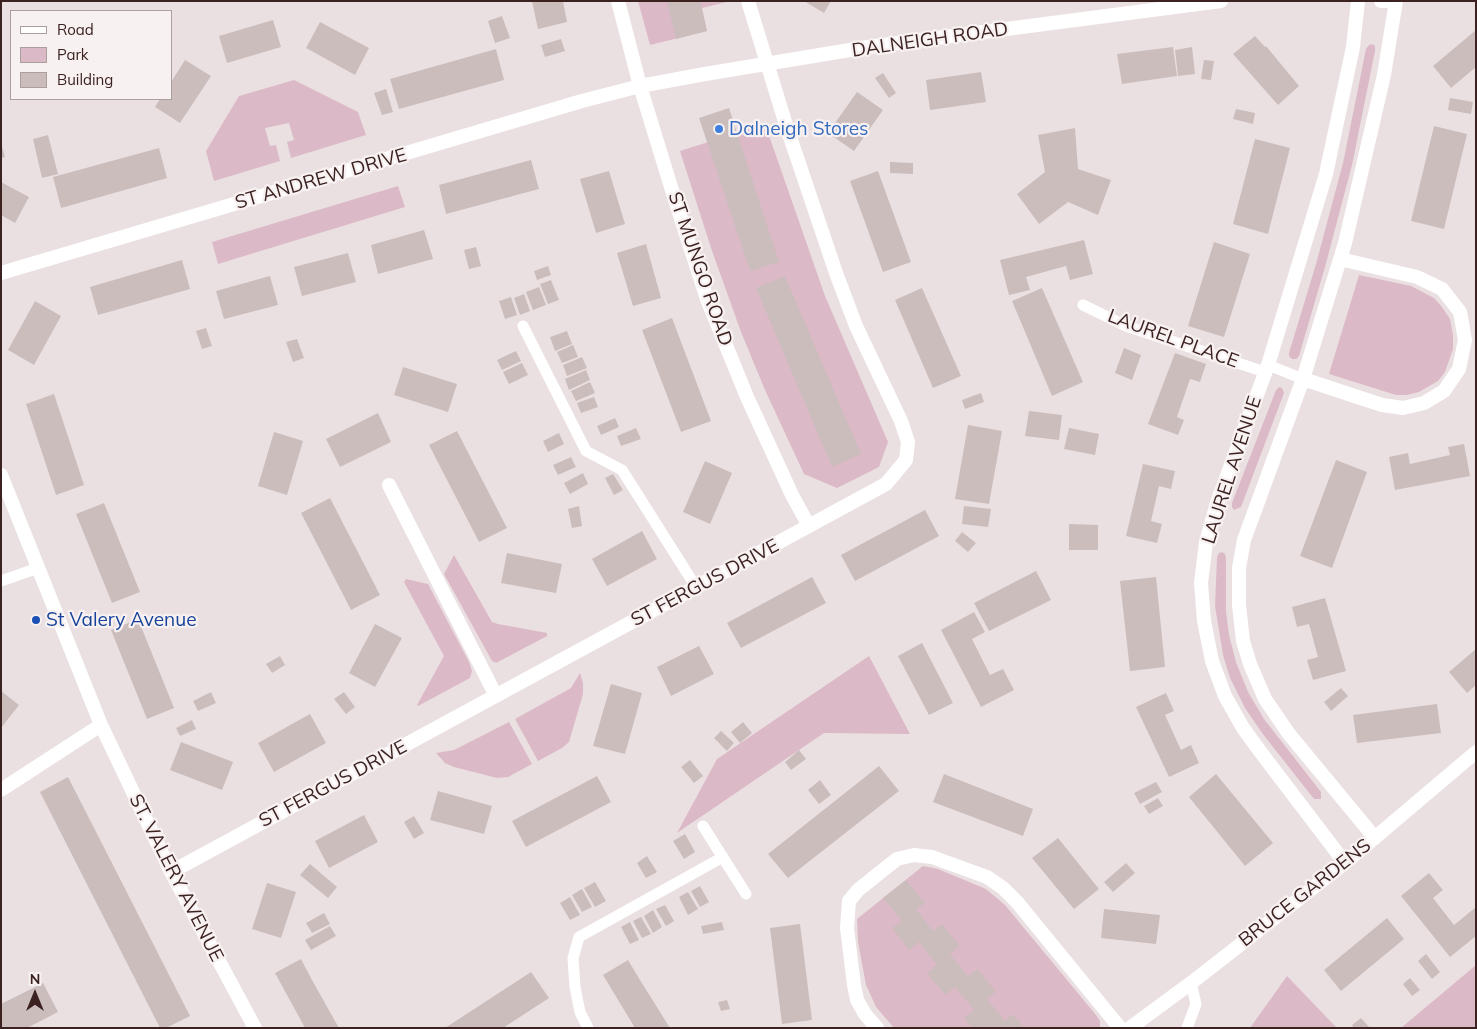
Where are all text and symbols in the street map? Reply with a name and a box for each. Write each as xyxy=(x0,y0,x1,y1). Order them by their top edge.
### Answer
legend xyxy=(10,10,172,100)
street label: DALNEIGH ROAD xyxy=(850,18,1010,62)
text: Road xyxy=(57,20,94,39)
text: Park xyxy=(57,45,89,64)
text: Building xyxy=(57,70,113,89)
place label: Dalneigh Stores xyxy=(729,118,868,140)
marker: Dalneigh Stores xyxy=(713,123,725,135)
street label: ST ANDREW DRIVE xyxy=(233,144,409,214)
street label: ST MUNGO ROAD xyxy=(663,189,737,349)
street label: LAUREL PLACE xyxy=(1104,305,1242,373)
street label: LAUREL AVENUE xyxy=(1197,393,1267,547)
street label: ST FERGUS DRIVE xyxy=(627,534,783,632)
place label: St Valery Avenue xyxy=(46,609,197,631)
marker: St Valery Avenue xyxy=(30,614,42,626)
street label: ST FERGUS DRIVE xyxy=(255,735,411,833)
street label: ST. VALERY AVENUE xyxy=(124,790,228,966)
street label: BRUCE GARDENS xyxy=(1234,834,1376,952)
north arrow xyxy=(10,969,60,1019)
text: N xyxy=(30,970,40,988)

